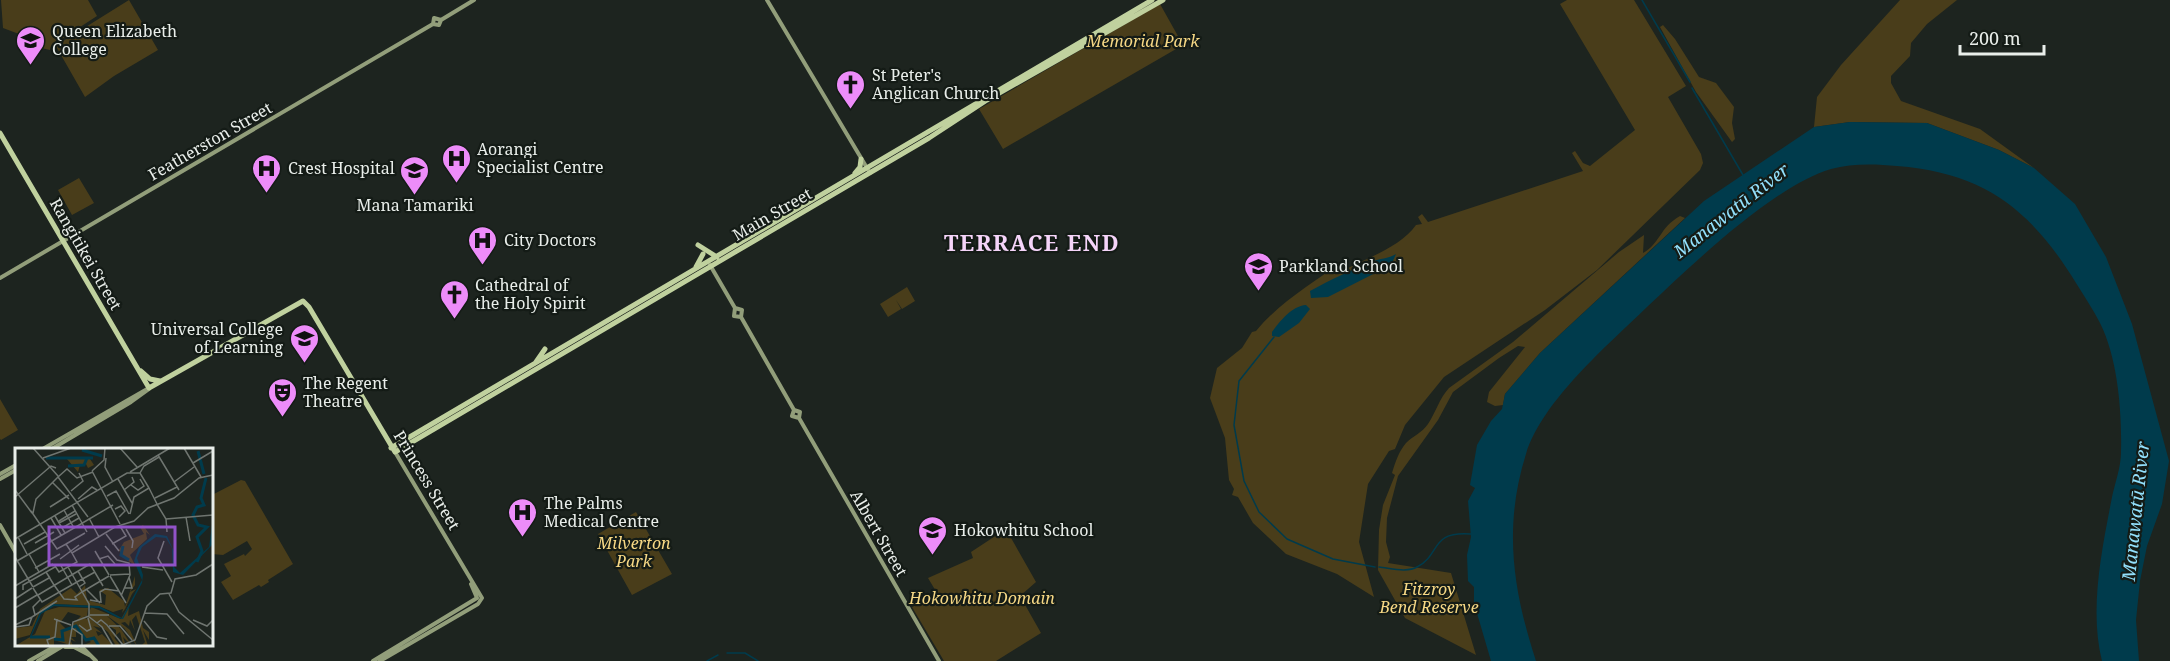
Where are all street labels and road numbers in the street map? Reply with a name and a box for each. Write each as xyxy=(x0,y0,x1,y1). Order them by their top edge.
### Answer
street label: Featherston Street xyxy=(144,96,276,185)
street label: Main Street xyxy=(728,182,816,246)
street label: Rangitikei Street xyxy=(45,194,127,314)
street label: Princess Street xyxy=(389,426,466,534)
street label: Albert Street xyxy=(845,486,913,581)

